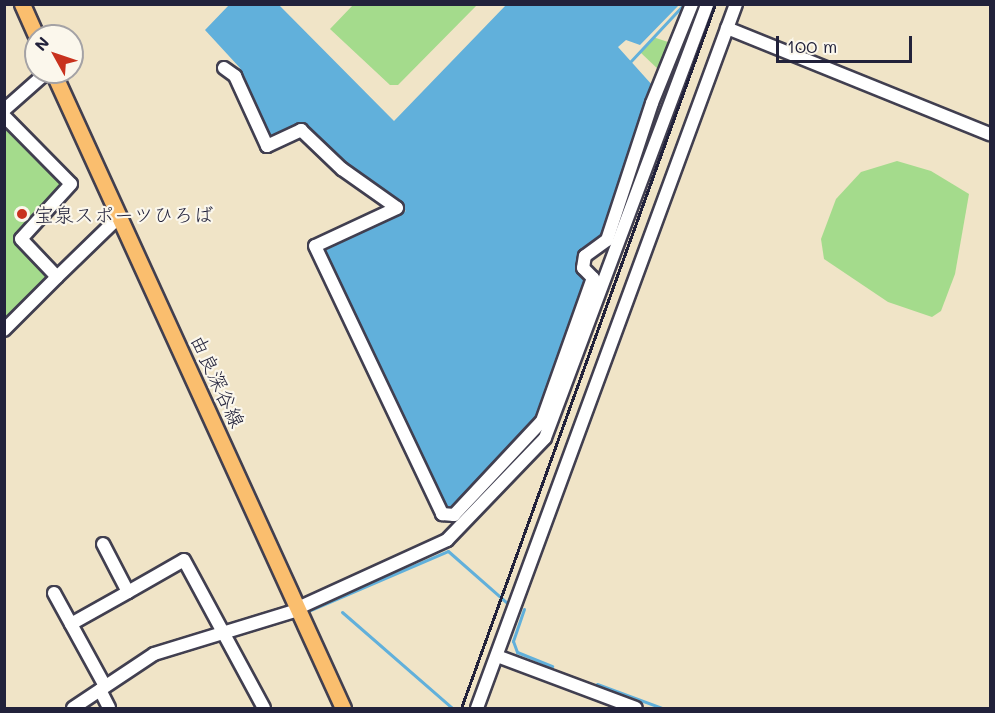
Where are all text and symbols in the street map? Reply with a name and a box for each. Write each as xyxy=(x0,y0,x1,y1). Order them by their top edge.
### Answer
north arrow xyxy=(24,24,84,84)
scale bar xyxy=(779,24,916,62)
text: N xyxy=(29,32,53,55)
text: 100 m xyxy=(787,34,837,58)
place label: 宝泉スポーツひろば xyxy=(34,202,214,226)
marker: 宝泉スポーツひろば xyxy=(15,207,29,221)
street label: 由良深谷線 xyxy=(186,331,250,431)

